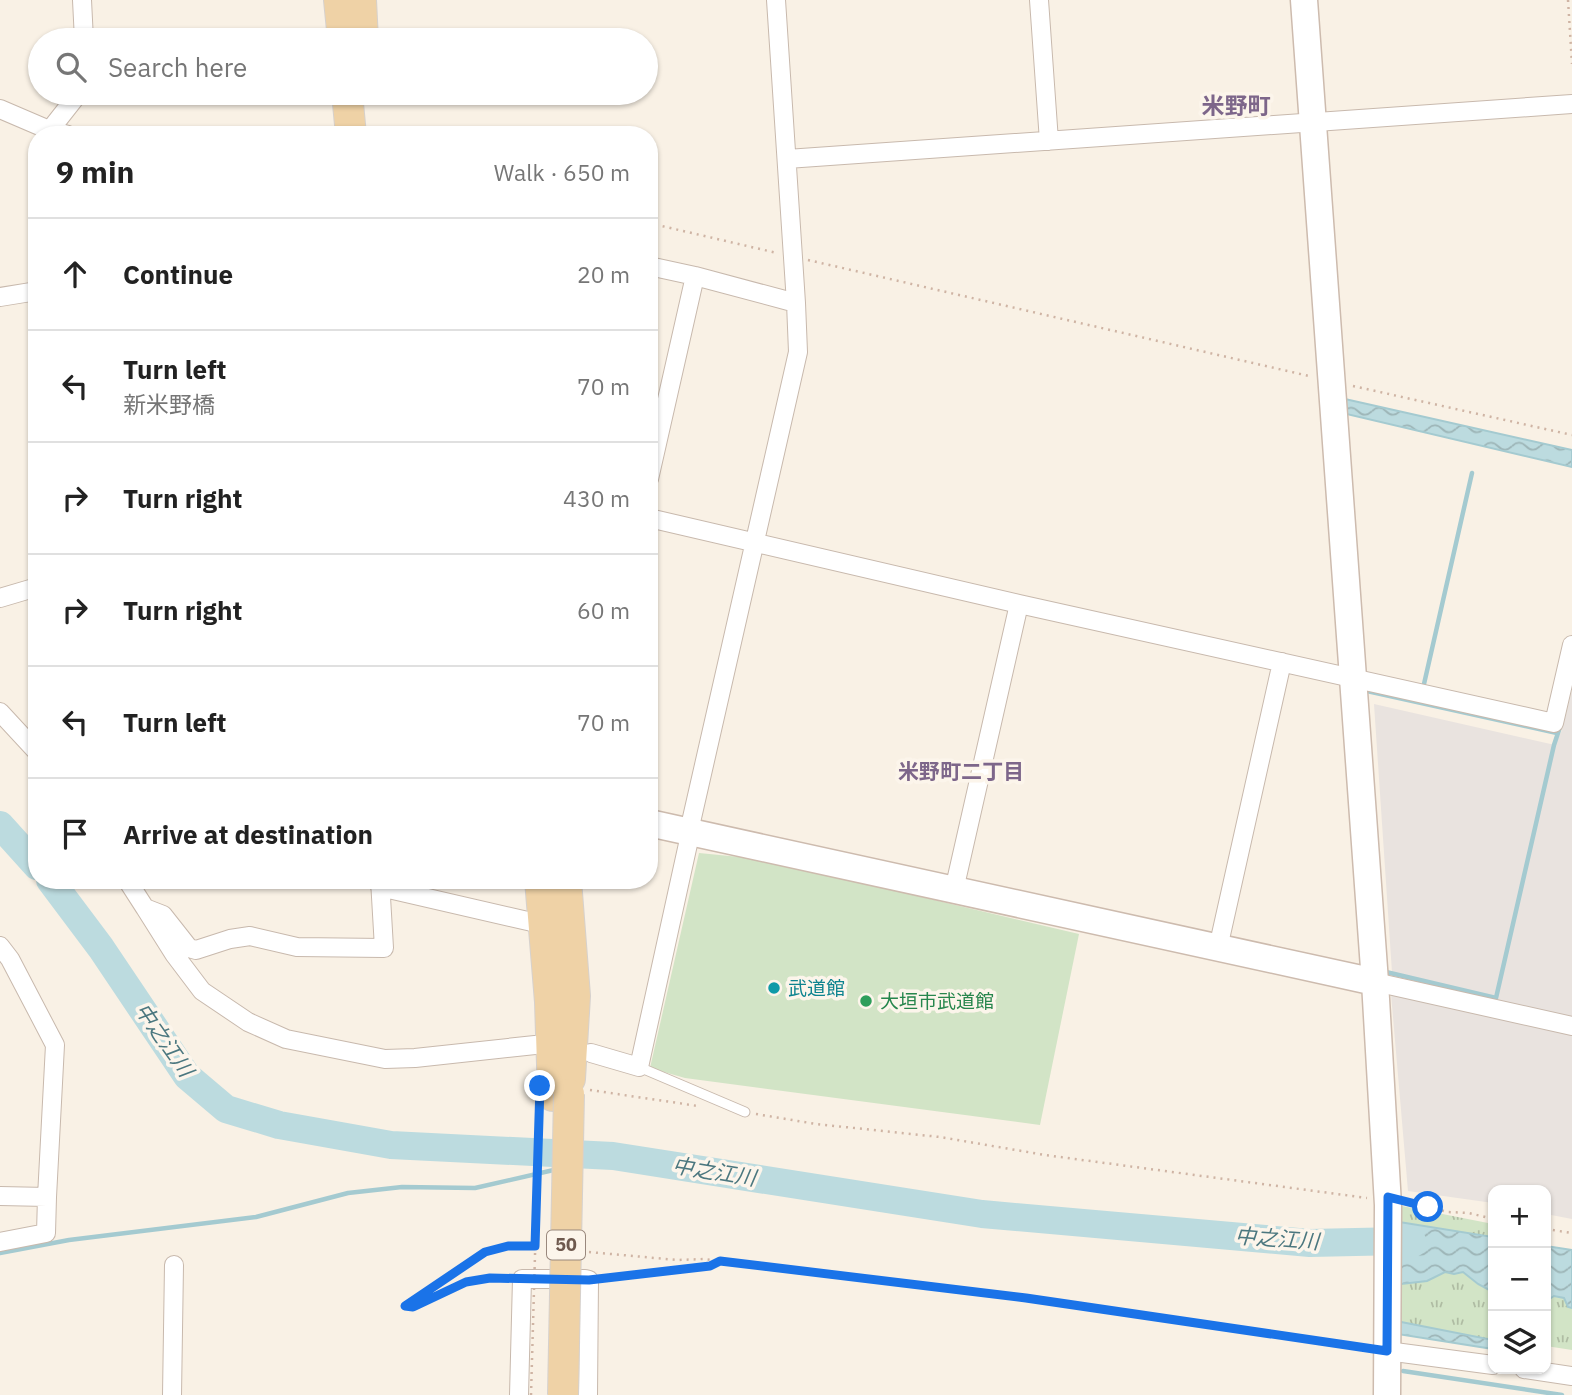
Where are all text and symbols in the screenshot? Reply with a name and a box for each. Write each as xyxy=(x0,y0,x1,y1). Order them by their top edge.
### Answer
search box xyxy=(28,28,658,105)
icon: search xyxy=(52,48,90,86)
text: Search here xyxy=(108,50,247,84)
district label: 米野町 xyxy=(1202,90,1271,120)
text: 9 min xyxy=(56,152,134,191)
text: Walk · 650 m xyxy=(494,157,630,187)
icon: ahead xyxy=(56,255,94,293)
text: Continue xyxy=(123,257,233,291)
text: 20 m xyxy=(577,259,630,289)
text: Turn left xyxy=(123,352,226,386)
icon: left xyxy=(56,367,94,405)
text: 70 m xyxy=(577,371,630,401)
text: 新米野橋 xyxy=(123,389,215,419)
icon: right xyxy=(56,479,94,517)
text: Turn right xyxy=(123,481,242,515)
text: 430 m xyxy=(563,483,630,513)
icon: right xyxy=(56,591,94,629)
text: Turn right xyxy=(123,593,242,627)
text: 60 m xyxy=(577,595,630,625)
icon: left xyxy=(56,703,94,741)
text: Turn left xyxy=(123,705,226,739)
text: 70 m xyxy=(577,707,630,737)
district label: 米野町二丁目 xyxy=(898,757,1024,785)
icon: arrive xyxy=(56,815,94,853)
text: Arrive at destination xyxy=(123,817,373,851)
place label: 武道館 xyxy=(788,976,845,1000)
marker: 武道館 xyxy=(766,980,782,996)
place label: 大垣市武道館 xyxy=(880,989,994,1013)
marker: 大垣市武道館 xyxy=(858,993,874,1009)
water label: 中之江川 xyxy=(129,997,202,1083)
route end xyxy=(524,1070,555,1101)
water label: 中之江川 xyxy=(670,1151,760,1192)
map controls xyxy=(1488,1185,1551,1374)
button: + xyxy=(1488,1185,1551,1248)
route start xyxy=(1412,1191,1443,1222)
water label: 中之江川 xyxy=(1234,1221,1322,1255)
road number: 50 xyxy=(547,1230,585,1260)
button: − xyxy=(1488,1248,1551,1311)
button: layers xyxy=(1488,1311,1551,1374)

